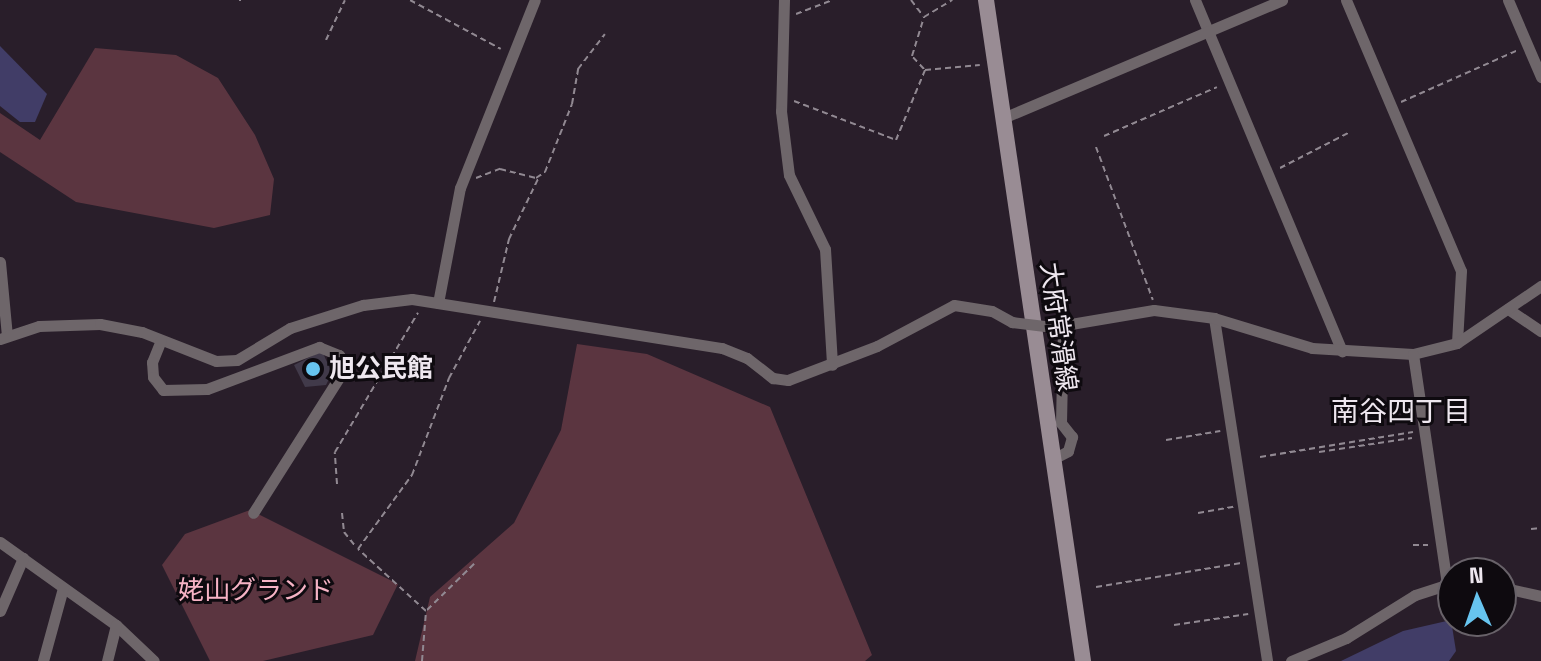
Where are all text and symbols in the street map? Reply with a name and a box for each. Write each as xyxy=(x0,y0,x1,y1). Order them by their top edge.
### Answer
street label: 大府常滑線 xyxy=(1034,260,1082,394)
place label: 旭公民館 xyxy=(329,353,433,385)
marker: 旭公民館 xyxy=(304,360,322,378)
district label: 南谷四丁目 xyxy=(1331,394,1471,428)
north arrow xyxy=(1437,557,1517,637)
text: N xyxy=(1468,561,1484,589)
park label: 姥山グランド xyxy=(178,575,334,607)

